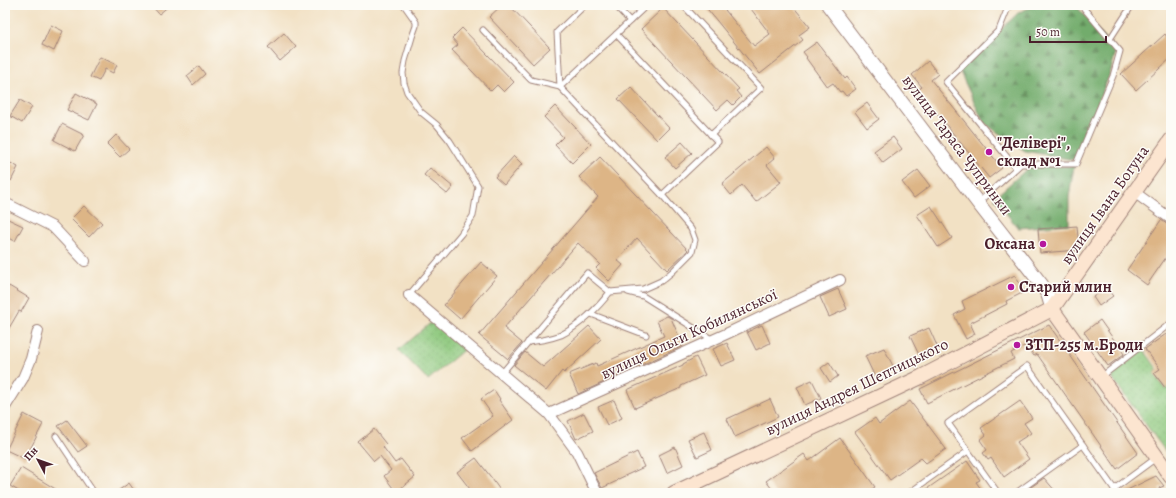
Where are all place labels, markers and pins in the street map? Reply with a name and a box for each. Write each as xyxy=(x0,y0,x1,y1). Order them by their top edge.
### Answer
place label: "Делівері", склад №1 xyxy=(997,132,1070,172)
marker: "Делівері", склад №1 xyxy=(984,147,994,157)
place label: Оксана xyxy=(985,233,1035,255)
marker: Оксана xyxy=(1038,239,1048,249)
place label: Старий млин xyxy=(1019,276,1112,298)
marker: Старий млин xyxy=(1006,282,1016,292)
place label: ЗТП-255 м.Броди xyxy=(1025,334,1143,356)
marker: ЗТП-255 м.Броди xyxy=(1012,340,1022,350)

